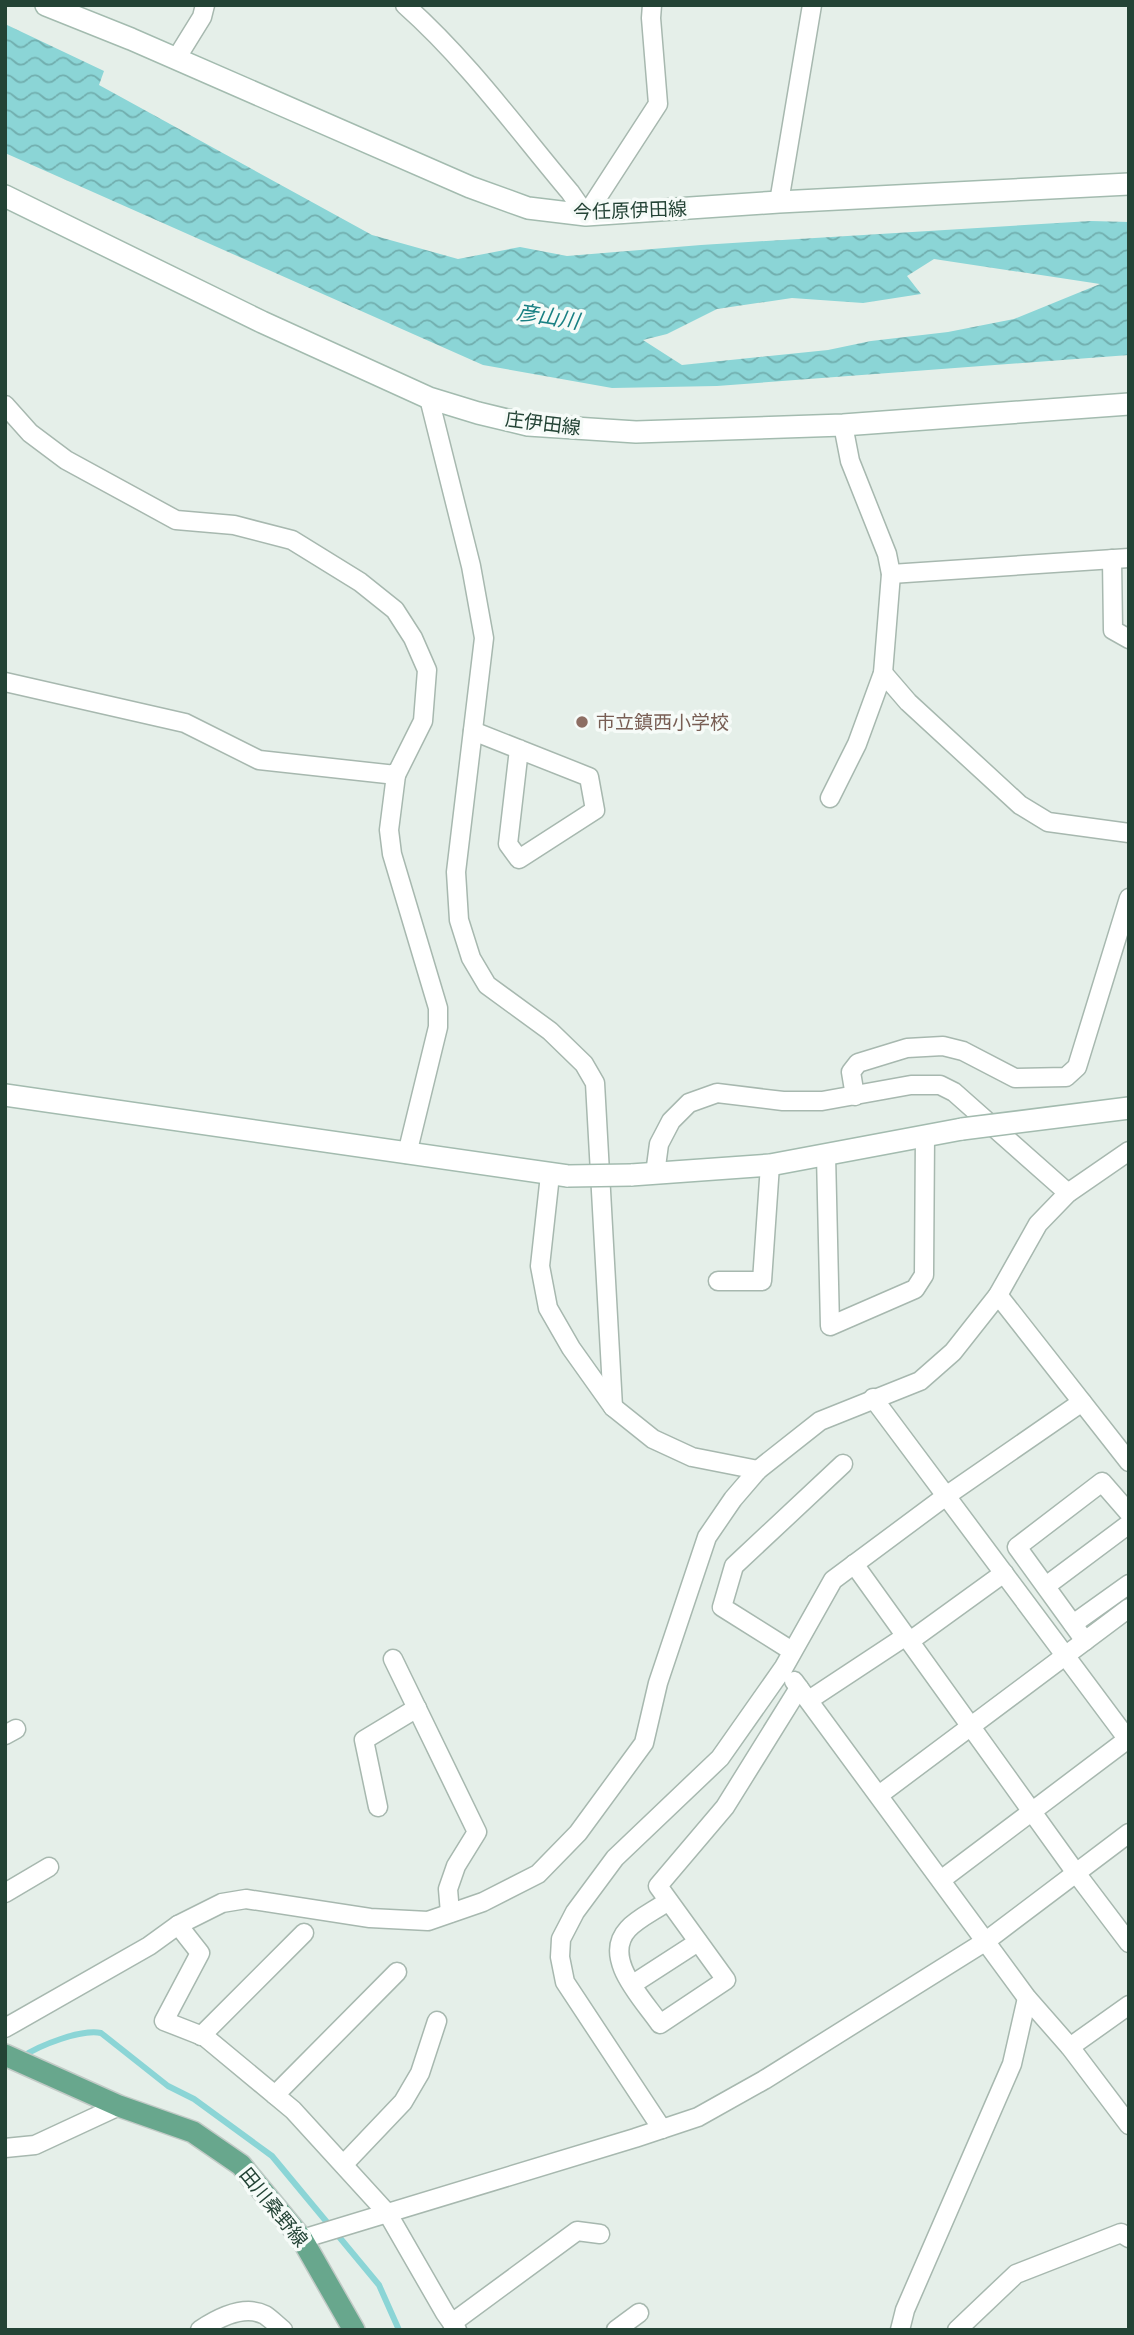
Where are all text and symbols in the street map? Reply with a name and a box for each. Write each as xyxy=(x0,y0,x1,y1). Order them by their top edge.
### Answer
street label: 今任原伊田線 xyxy=(573,196,687,223)
water label: 彦山川 xyxy=(515,298,583,333)
street label: 庄伊田線 xyxy=(504,406,582,439)
place label: 市立鎮西小学校 xyxy=(596,710,729,733)
marker: 市立鎮西小学校 xyxy=(574,714,590,730)
street label: 田川桑野線 xyxy=(236,2163,313,2251)

